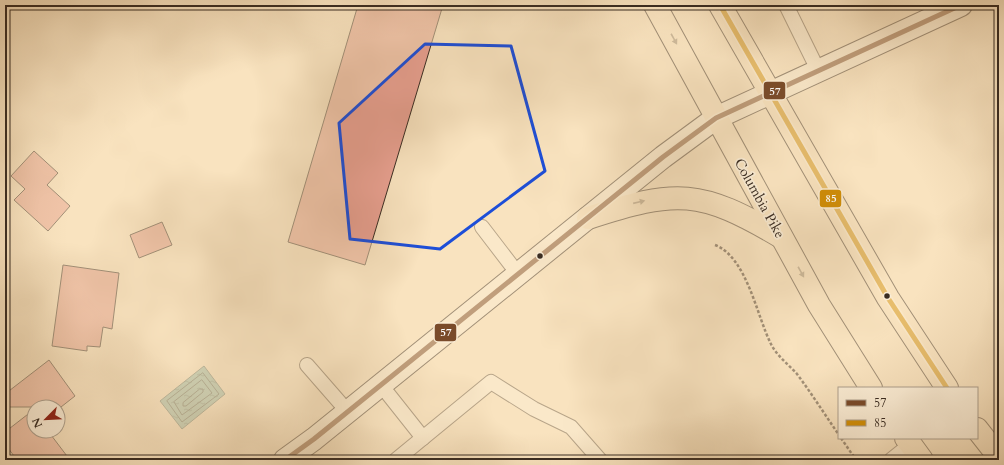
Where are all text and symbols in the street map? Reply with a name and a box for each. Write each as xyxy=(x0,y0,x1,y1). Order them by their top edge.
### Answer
one-way arrow xyxy=(671,33,677,45)
line badge: 57 xyxy=(763,81,786,100)
text: 57 xyxy=(769,84,781,99)
street label: Columbia Pike xyxy=(730,155,789,242)
line badge: 85 xyxy=(819,189,842,208)
text: 85 xyxy=(825,191,837,206)
one-way arrow xyxy=(633,199,645,205)
unlabelled marker xyxy=(535,251,545,261)
one-way arrow xyxy=(798,266,805,278)
unlabelled marker xyxy=(882,291,892,301)
line badge: 57 xyxy=(434,323,457,342)
text: 57 xyxy=(440,325,452,340)
legend xyxy=(838,387,978,439)
text: 57 xyxy=(874,395,886,411)
north arrow xyxy=(26,399,66,439)
text: N xyxy=(28,415,46,430)
text: 85 xyxy=(874,415,886,431)

